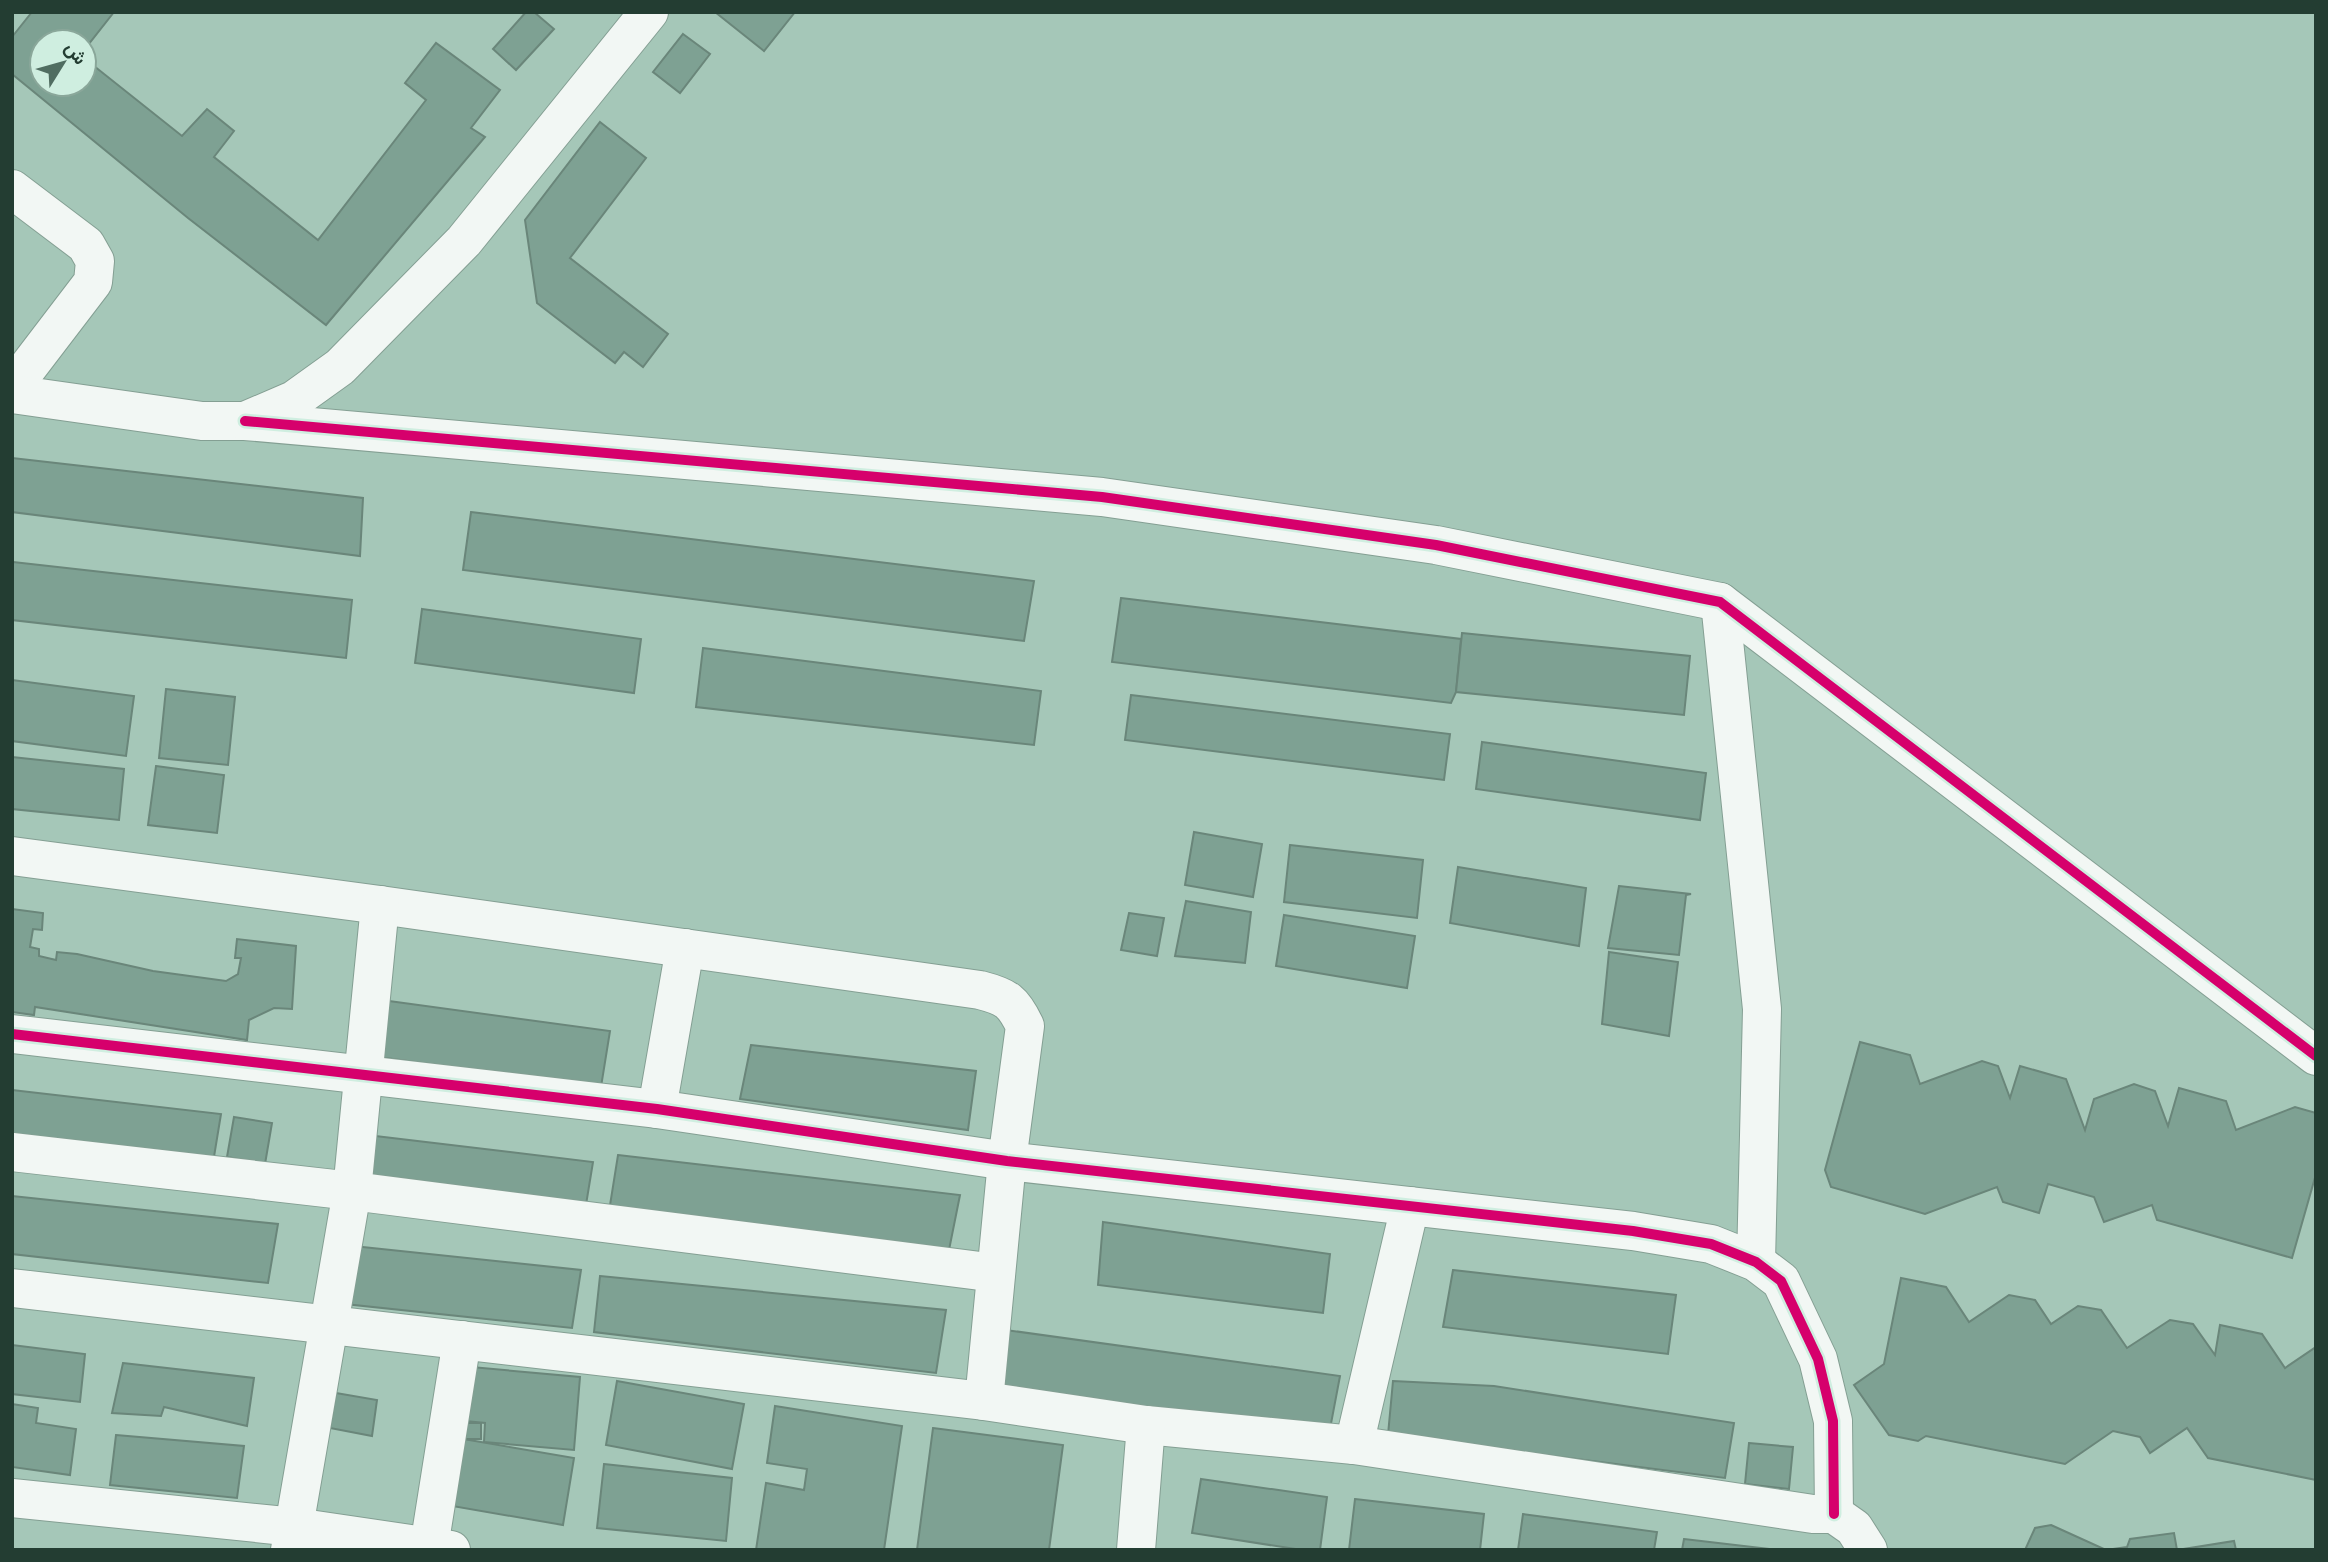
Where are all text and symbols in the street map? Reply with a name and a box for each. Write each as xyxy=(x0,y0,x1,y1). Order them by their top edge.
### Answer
north arrow xyxy=(28,28,98,98)
text: ش xyxy=(60,35,95,69)

